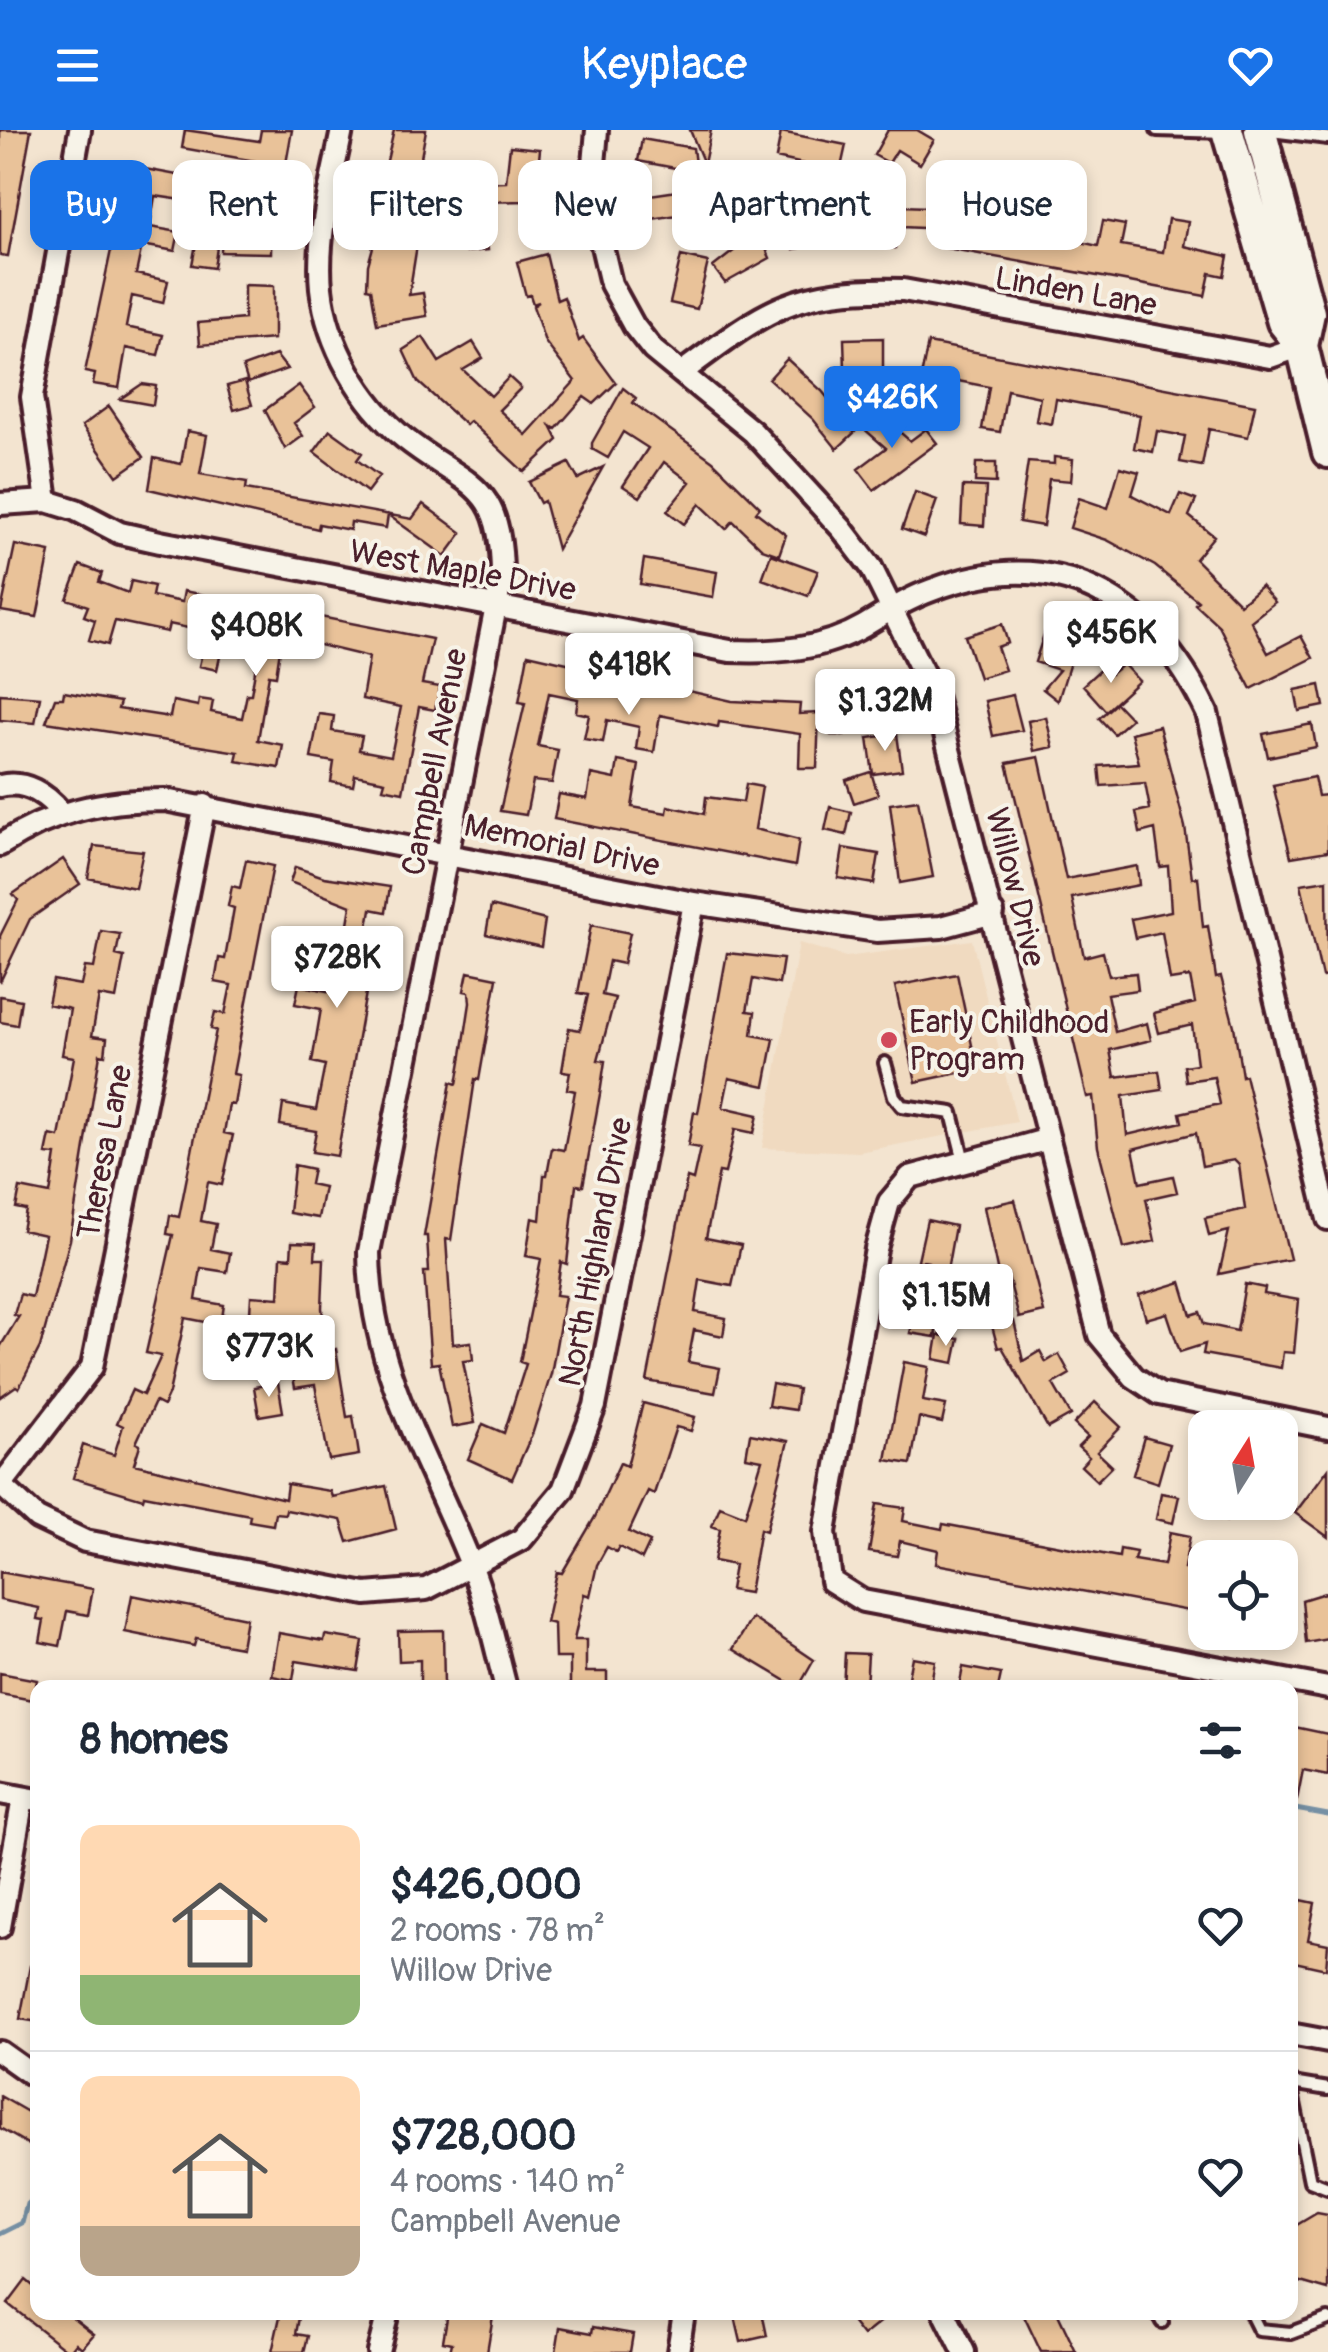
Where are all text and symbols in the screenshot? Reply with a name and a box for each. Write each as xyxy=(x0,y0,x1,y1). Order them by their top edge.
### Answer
text: Keyplace xyxy=(581,37,747,93)
icon: menu xyxy=(50,38,105,93)
icon: heart xyxy=(1223,38,1278,93)
chip: Buy xyxy=(30,160,152,250)
chip: Rent xyxy=(172,160,313,250)
chip: Filters xyxy=(333,160,498,250)
chip: New xyxy=(518,160,652,250)
chip: Apartment xyxy=(672,160,906,250)
chip: House xyxy=(926,160,1087,250)
street label: Linden Lane xyxy=(992,258,1160,326)
pin: $426K xyxy=(822,366,962,451)
text: $426K xyxy=(846,378,938,418)
street label: West Maple Drive xyxy=(347,531,579,611)
pin: $408K xyxy=(186,594,326,679)
pin: $456K xyxy=(1041,601,1181,686)
text: $408K xyxy=(209,606,303,646)
text: $456K xyxy=(1065,613,1157,653)
pin: $418K xyxy=(559,633,699,718)
street label: Campbell Avenue xyxy=(393,645,477,879)
text: $418K xyxy=(587,645,671,685)
pin: $1.32M xyxy=(804,669,966,754)
text: $1.32M xyxy=(837,681,933,721)
street label: Willow Drive xyxy=(976,804,1054,971)
street label: Memorial Drive xyxy=(460,806,663,886)
pin: $728K xyxy=(267,926,407,1011)
text: $728K xyxy=(293,938,381,978)
place label: Early Childhood Program xyxy=(909,1003,1109,1080)
marker: Early Childhood Program xyxy=(878,1029,900,1051)
street label: Theresa Lane xyxy=(68,1061,142,1243)
street label: North Highland Drive xyxy=(550,1114,642,1390)
pin: $1.15M xyxy=(865,1264,1027,1349)
text: $1.15M xyxy=(901,1276,991,1316)
pin: $773K xyxy=(199,1315,339,1400)
text: $773K xyxy=(225,1327,313,1367)
north arrow xyxy=(1188,1410,1298,1520)
map controls xyxy=(1188,1410,1298,1650)
button: locate xyxy=(1188,1540,1298,1650)
icon: filters xyxy=(1193,1713,1248,1768)
text: 8 homes xyxy=(80,1714,228,1766)
text: $426,000 xyxy=(390,1859,582,1911)
icon: home xyxy=(160,1865,280,1985)
icon: heart xyxy=(1193,1898,1248,1953)
text: 2 rooms · 78 m² xyxy=(390,1911,605,1951)
text: Willow Drive xyxy=(390,1951,552,1991)
text: $728,000 xyxy=(390,2110,576,2162)
icon: home xyxy=(160,2116,280,2236)
icon: heart xyxy=(1193,2149,1248,2204)
text: 4 rooms · 140 m² xyxy=(390,2162,625,2202)
text: Campbell Avenue xyxy=(390,2202,620,2242)

